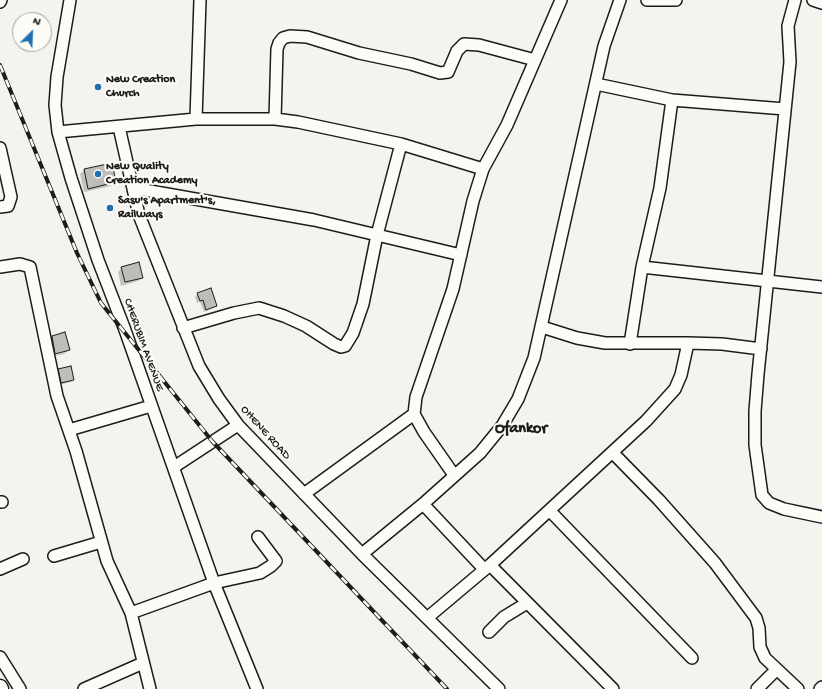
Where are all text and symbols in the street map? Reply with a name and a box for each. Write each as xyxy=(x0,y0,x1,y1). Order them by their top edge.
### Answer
north arrow xyxy=(12,12,52,52)
text: N xyxy=(31,15,42,29)
place label: New Creation Church xyxy=(106,73,175,101)
marker: New Creation Church xyxy=(93,82,103,92)
place label: New Quality Creation Academy xyxy=(106,160,197,188)
marker: New Quality Creation Academy xyxy=(93,169,103,179)
place label: Sasu's Apartment's, Railways xyxy=(118,194,216,222)
marker: Sasu's Apartment's, Railways xyxy=(105,203,115,213)
street label: CHERUBIM AVENUE xyxy=(120,297,166,393)
street label: OHENE ROAD xyxy=(237,403,293,463)
district label: Ofankor xyxy=(495,420,547,440)

